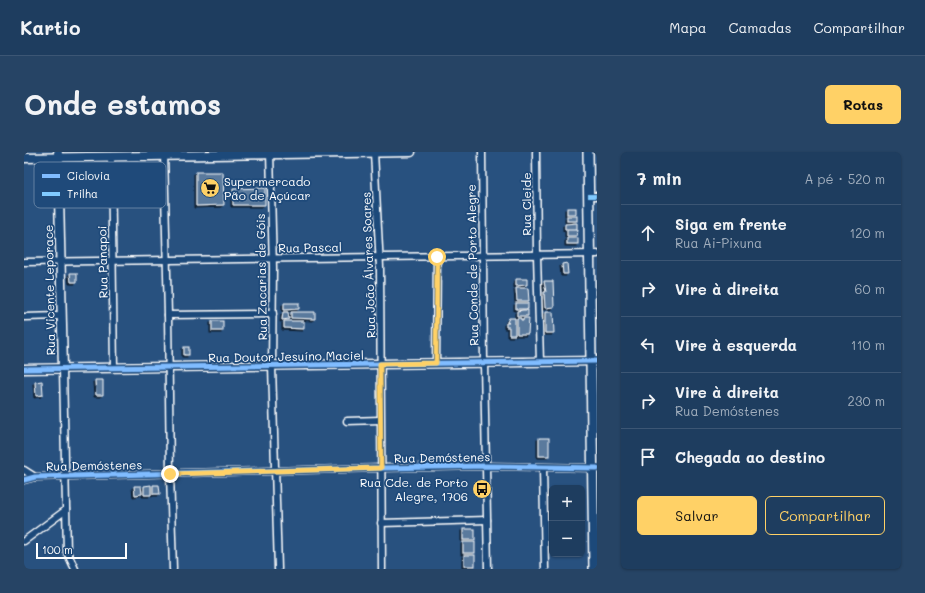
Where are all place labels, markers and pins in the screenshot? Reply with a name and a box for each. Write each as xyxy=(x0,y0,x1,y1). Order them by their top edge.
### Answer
place label: Supermercado Pão de Açúcar xyxy=(224,173,311,203)
supermarket icon: Supermercado Pão de Açúcar xyxy=(199,177,221,199)
place label: Rua Cde. de Porto Alegre, 1706 xyxy=(360,474,468,504)
bus stop icon: Rua Cde. de Porto Alegre, 1706 xyxy=(471,478,493,500)

